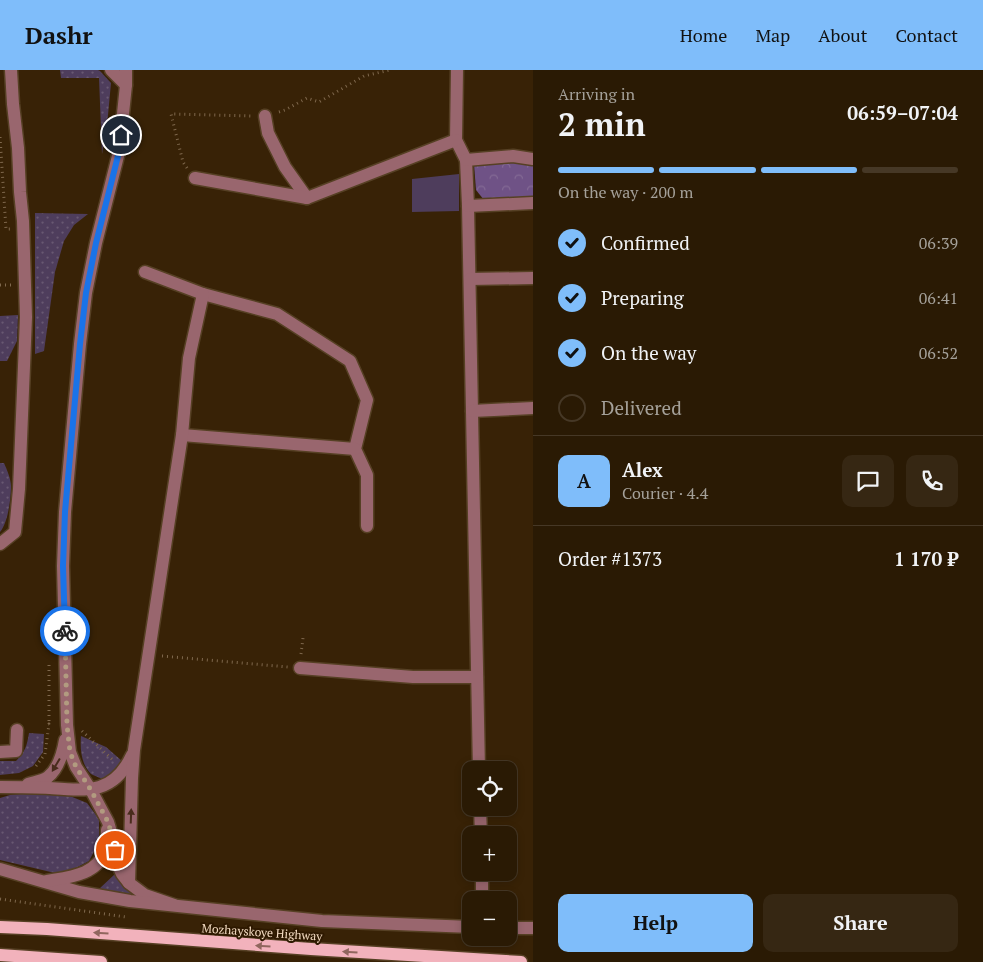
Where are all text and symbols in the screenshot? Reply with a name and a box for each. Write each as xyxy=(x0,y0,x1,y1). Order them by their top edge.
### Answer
text: Dashr xyxy=(25,19,93,51)
text: Home xyxy=(680,23,727,47)
text: Map xyxy=(755,23,790,47)
text: About xyxy=(818,23,867,47)
text: Contact xyxy=(895,23,958,47)
text: Arriving in xyxy=(558,83,635,105)
text: 06:59–07:04 xyxy=(847,100,958,125)
text: 2 min xyxy=(558,103,646,145)
pin xyxy=(100,114,142,156)
icon: home xyxy=(107,121,135,149)
text: On the way · 200 m xyxy=(558,181,693,203)
icon: check xyxy=(558,229,586,257)
text: Confirmed xyxy=(601,230,690,255)
text: 06:39 xyxy=(919,232,958,254)
icon: check xyxy=(558,284,586,312)
text: Preparing xyxy=(601,285,684,310)
text: 06:41 xyxy=(919,287,958,309)
icon: check xyxy=(558,339,586,367)
text: On the way xyxy=(601,340,696,365)
text: 06:52 xyxy=(919,342,958,364)
text: Delivered xyxy=(601,395,682,420)
button: chat xyxy=(842,455,894,507)
button: phone xyxy=(906,455,958,507)
text: Alex xyxy=(622,457,663,482)
text: A xyxy=(577,468,591,493)
text: Courier · 4.4 xyxy=(622,482,708,504)
text: Order #1373 xyxy=(558,546,662,571)
text: 1 170 ₽ xyxy=(894,546,958,571)
courier xyxy=(40,606,90,656)
icon: bike xyxy=(51,617,79,645)
one-way arrow xyxy=(52,758,61,771)
map controls xyxy=(462,761,517,946)
button: locate xyxy=(462,761,517,816)
one-way arrow xyxy=(127,808,135,824)
button: + xyxy=(462,826,517,881)
pin xyxy=(94,829,136,871)
icon: bag xyxy=(101,836,129,864)
button: − xyxy=(462,891,517,946)
button: Help xyxy=(558,894,753,952)
button: Share xyxy=(763,894,958,952)
street label: Mozhayskoye Highway xyxy=(201,920,324,944)
one-way arrow xyxy=(92,929,108,937)
one-way arrow xyxy=(255,941,271,949)
one-way arrow xyxy=(342,947,358,955)

